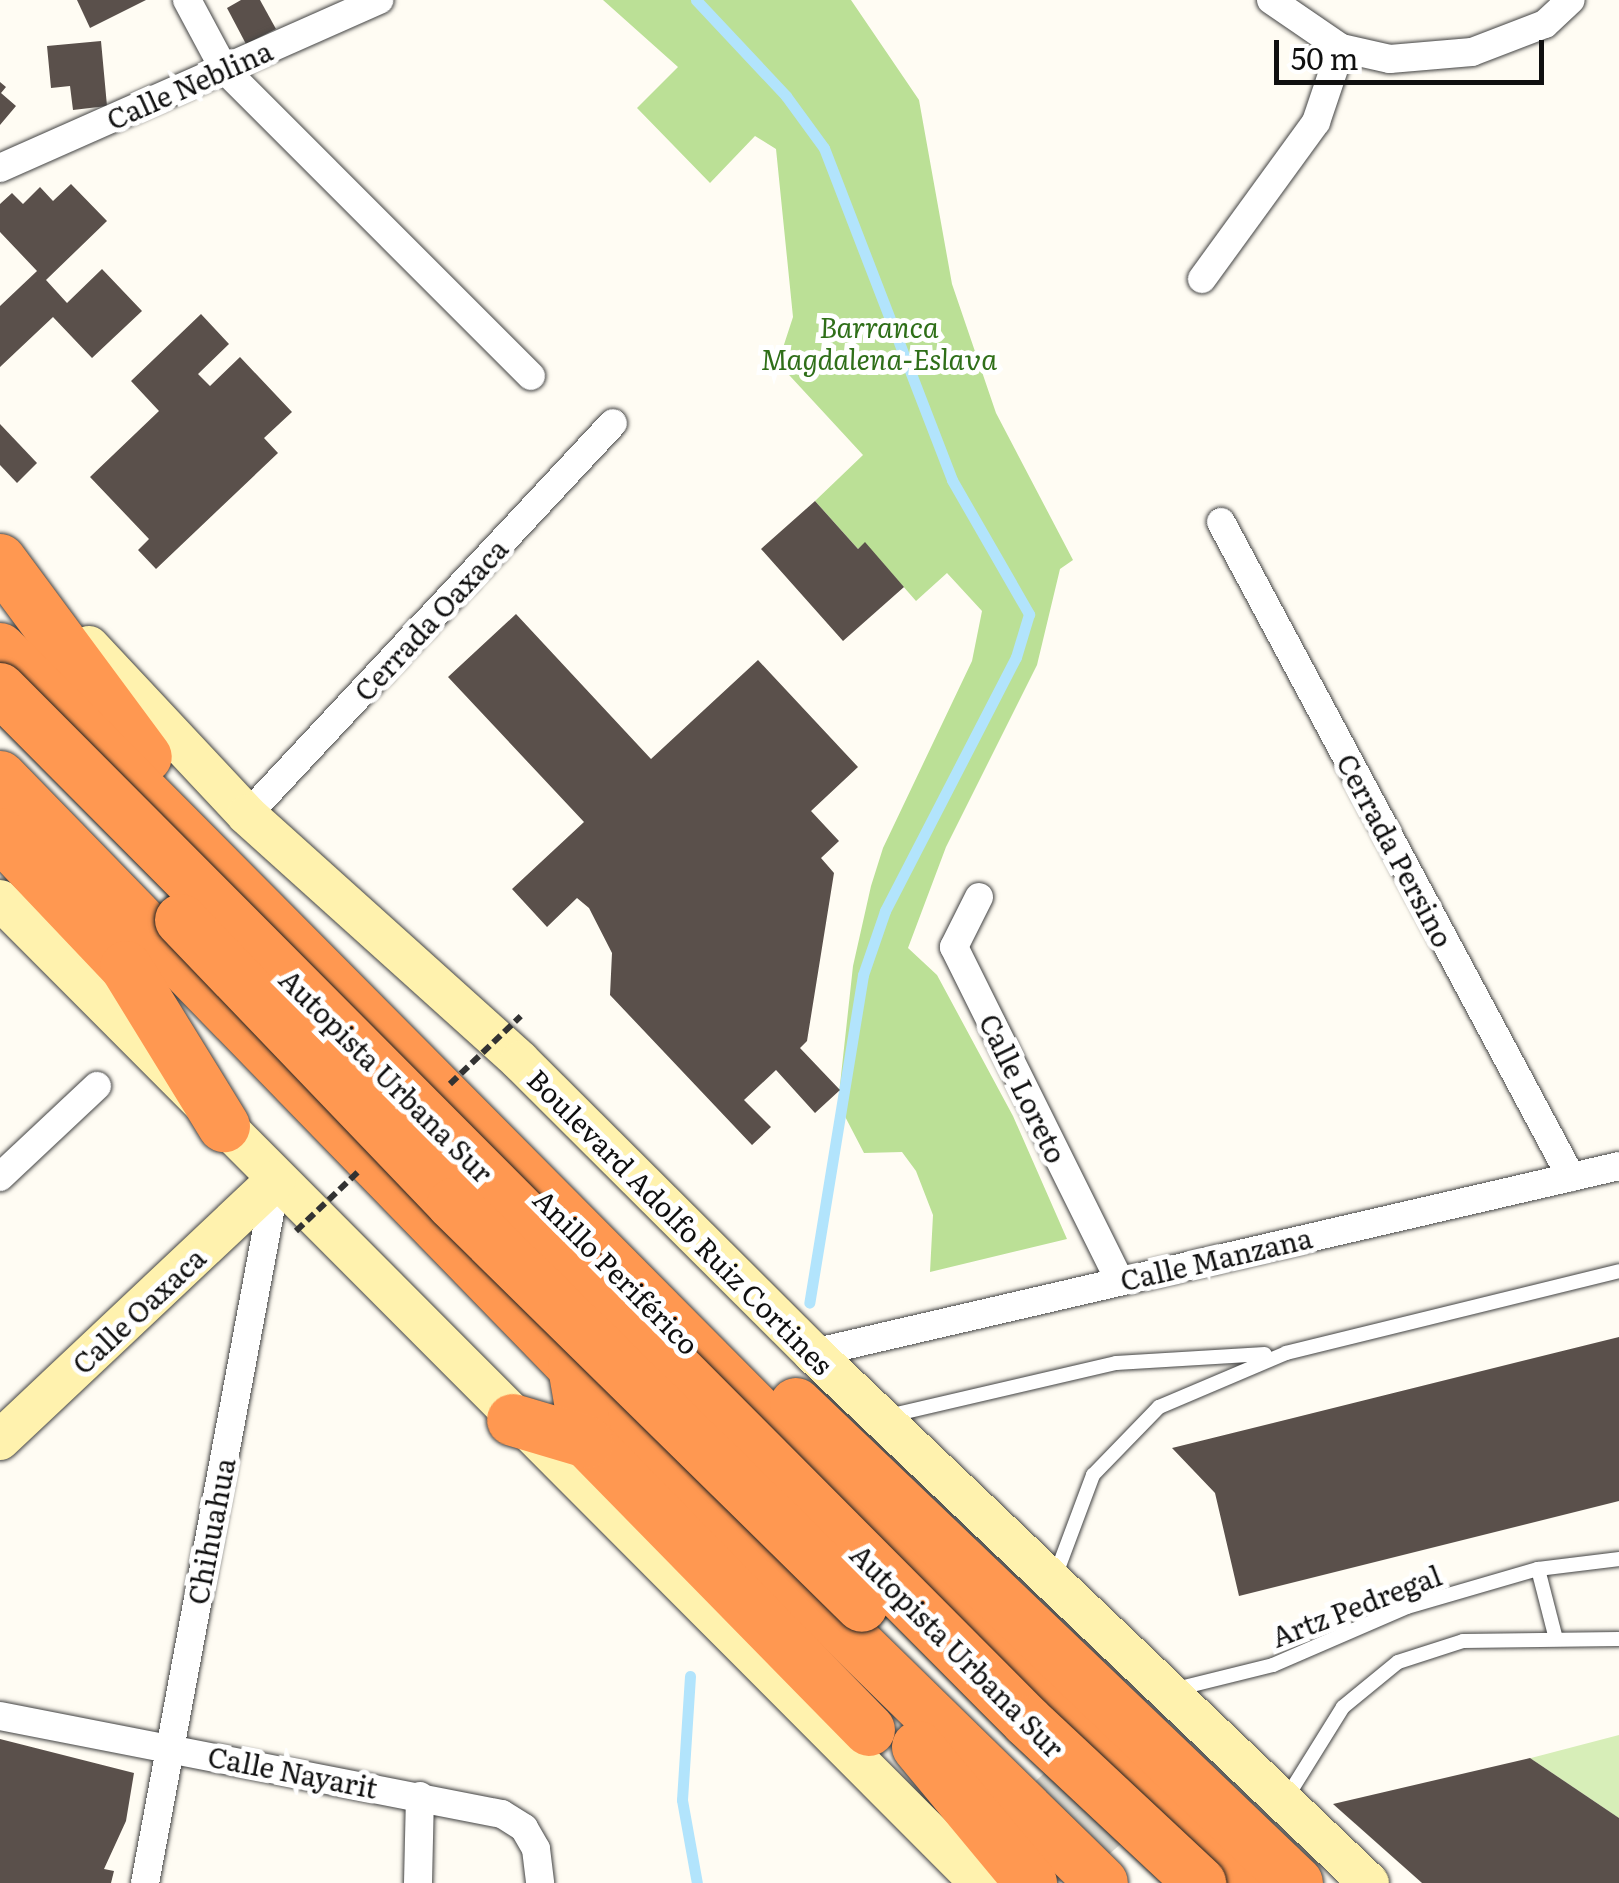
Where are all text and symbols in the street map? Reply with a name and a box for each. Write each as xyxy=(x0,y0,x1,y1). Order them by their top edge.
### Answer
scale bar xyxy=(1279,20,1549,82)
street label: Calle Neblina xyxy=(101,33,277,135)
text: 50 m xyxy=(1291,35,1359,79)
park label: Barranca Magdalena-Eslava xyxy=(761,309,997,375)
street label: Cerrada Oaxaca xyxy=(346,531,514,707)
street label: Cerrada Persino xyxy=(1331,748,1461,952)
street label: Autopista Urbana Sur xyxy=(273,961,501,1189)
street label: Calle Loreto xyxy=(973,1008,1075,1168)
street label: Boulevard Adolfo Ruiz Cortines xyxy=(521,1061,841,1381)
street label: Anillo Periférico xyxy=(527,1181,707,1361)
street label: Calle Manzana xyxy=(1117,1220,1315,1296)
street label: Calle Oaxaca xyxy=(65,1240,211,1380)
street label: Chihuahua xyxy=(179,1455,241,1607)
street label: Autopista Urbana Sur xyxy=(844,1536,1072,1764)
street label: Artz Pedregal xyxy=(1266,1557,1446,1653)
street label: Calle Nayarit xyxy=(205,1738,381,1804)

